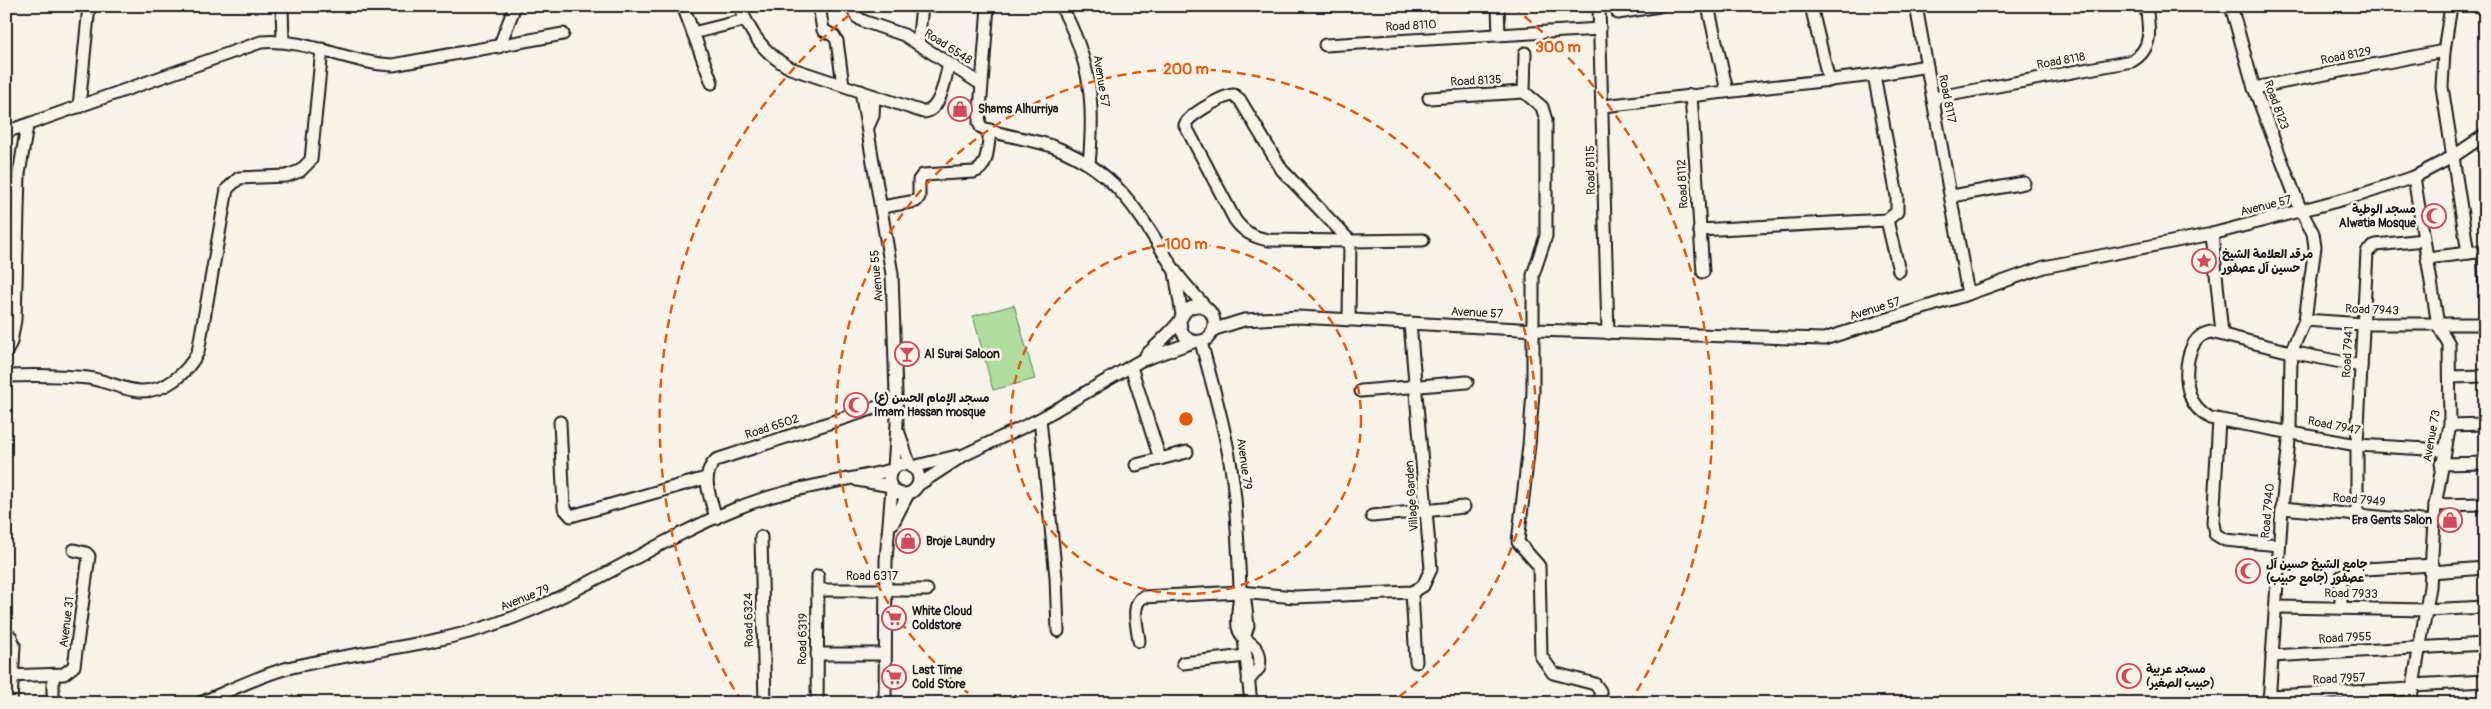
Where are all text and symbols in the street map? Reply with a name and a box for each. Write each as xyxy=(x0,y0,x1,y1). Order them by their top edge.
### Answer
street label: Road 8110 xyxy=(1385,17,1437,35)
street label: Road 6548 xyxy=(921,26,975,68)
text: 300 m xyxy=(1535,38,1581,57)
street label: Road 8129 xyxy=(2319,44,2373,68)
street label: Road 8118 xyxy=(2036,49,2086,73)
street label: Avenue 57 xyxy=(1089,54,1113,109)
text: 200 m xyxy=(1163,60,1209,79)
street label: Road 8135 xyxy=(1450,72,1502,90)
street label: Road 8117 xyxy=(1935,73,1959,125)
street label: Road 8123 xyxy=(2260,78,2292,132)
shop icon: Shams Alhurriya xyxy=(947,96,973,122)
place label: Shams Alhurriya xyxy=(978,102,1059,117)
street label: Road 8115 xyxy=(1583,145,1599,195)
street label: Road 8112 xyxy=(1674,159,1692,209)
street label: Avenue 57 xyxy=(2239,192,2294,220)
place label: مسجد الوطية Alwatia Mosque xyxy=(2339,202,2417,231)
mosque icon: مسجد الوطية Alwatia Mosque xyxy=(2421,203,2447,229)
text: 100 m xyxy=(1165,235,1207,254)
place label: مرقد العلامة الشيخ حسين آل عصفور xyxy=(2221,247,2313,276)
place icon: مرقد العلامة الشيخ حسين آل عصفور xyxy=(2191,248,2217,274)
street label: Avenue 55 xyxy=(867,249,887,303)
street label: Avenue 57 xyxy=(1848,294,1903,324)
street label: Road 7943 xyxy=(2345,302,2399,318)
street label: Avenue 57 xyxy=(1450,304,1504,322)
street label: Road 7941 xyxy=(2339,326,2357,378)
bar icon: Al Surai Saloon xyxy=(894,341,920,367)
place label: Al Surai Saloon xyxy=(924,347,1000,362)
place label: مسجد الإمام الحسن (ع) Imam Hassan mosque xyxy=(874,391,990,420)
mosque icon: مسجد الإمام الحسن (ع) Imam Hassan mosque xyxy=(843,392,869,418)
street label: Avenue 73 xyxy=(2420,409,2444,463)
centre of rings xyxy=(1177,410,1195,428)
street label: Road 6502 xyxy=(743,411,801,443)
street label: Road 7947 xyxy=(2306,414,2362,439)
street label: Avenue 79 xyxy=(1233,437,1255,491)
street label: Village Garden xyxy=(1402,460,1422,532)
street label: Road 7940 xyxy=(2258,483,2278,539)
street label: Road 7949 xyxy=(2332,490,2386,510)
shop icon: Era Gents Salon xyxy=(2437,507,2463,533)
place label: Era Gents Salon xyxy=(2352,513,2432,528)
shop icon: Broje Laundry xyxy=(895,528,921,554)
place label: Broje Laundry xyxy=(926,534,996,549)
place label: جامع الشيخ حسين آل عصفور (جامع حبيب) xyxy=(2266,557,2368,587)
mosque icon: جامع الشيخ حسين آل عصفور (جامع حبيب) xyxy=(2235,558,2261,584)
street label: Road 6317 xyxy=(846,569,899,584)
street label: Avenue 79 xyxy=(498,581,552,615)
street label: Road 7933 xyxy=(2324,586,2378,602)
street label: Road 6324 xyxy=(741,592,757,648)
street label: Avenue 31 xyxy=(56,596,78,648)
place label: White Cloud Coldstore xyxy=(912,604,972,633)
supermarket icon: White Cloud Coldstore xyxy=(881,605,907,631)
street label: Road 6319 xyxy=(795,613,811,665)
street label: Road 7955 xyxy=(2318,629,2372,647)
place label: مسجد عربية (حبيب الصغير) xyxy=(2146,662,2215,691)
place label: Last Time Cold Store xyxy=(912,663,967,692)
mosque icon: مسجد عربية (حبيب الصغير) xyxy=(2116,663,2142,689)
supermarket icon: Last Time Cold Store xyxy=(881,664,907,690)
street label: Road 7957 xyxy=(2312,670,2366,688)

